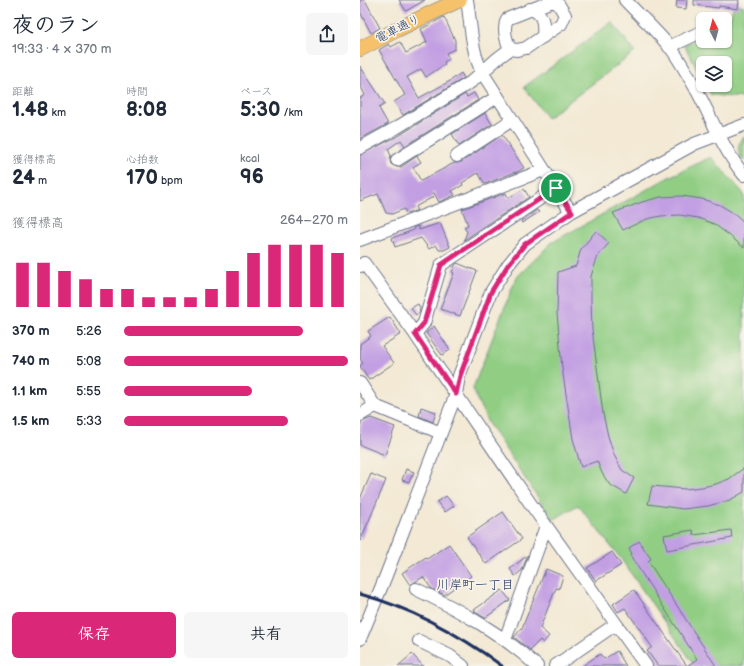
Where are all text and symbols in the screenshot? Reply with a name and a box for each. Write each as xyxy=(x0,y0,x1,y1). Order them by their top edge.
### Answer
street label: 電車通り xyxy=(373,11,423,47)
text: 夜のラン xyxy=(12,12,100,39)
north arrow xyxy=(696,12,732,48)
map controls xyxy=(696,12,732,92)
button: share xyxy=(306,13,348,55)
text: 19:33 · 4 × 370 m xyxy=(12,41,112,57)
button: layers xyxy=(696,56,732,92)
text: 距離 xyxy=(12,85,34,98)
text: 時間 xyxy=(126,85,148,98)
text: ペース xyxy=(240,85,272,98)
text: 1.48 xyxy=(12,98,49,122)
text: 8:08 xyxy=(126,98,167,122)
text: 5:30 xyxy=(240,98,280,122)
text: km xyxy=(49,106,66,119)
text: /km xyxy=(280,106,303,119)
text: kcal xyxy=(240,152,260,165)
text: 獲得標高 xyxy=(12,153,56,166)
text: 心拍数 xyxy=(126,153,159,166)
text: 96 xyxy=(240,165,264,189)
text: 24 xyxy=(12,166,35,190)
text: 170 xyxy=(126,166,158,190)
pin xyxy=(539,171,573,205)
text: m xyxy=(35,174,47,187)
text: bpm xyxy=(158,174,183,187)
icon: arrive xyxy=(545,177,567,199)
text: 264–270 m xyxy=(280,212,348,228)
text: 獲得標高 xyxy=(12,215,64,231)
text: 370 m xyxy=(12,323,49,339)
text: 5:26 xyxy=(76,323,102,339)
text: 740 m xyxy=(12,353,50,369)
text: 5:08 xyxy=(76,353,101,369)
text: 1.1 km xyxy=(12,383,47,399)
text: 5:55 xyxy=(76,383,101,399)
text: 1.5 km xyxy=(12,413,49,429)
text: 5:33 xyxy=(76,413,102,429)
district label: 川岸町一丁目 xyxy=(436,577,514,593)
button: 保存 xyxy=(12,612,176,658)
button: 共有 xyxy=(184,612,348,658)

